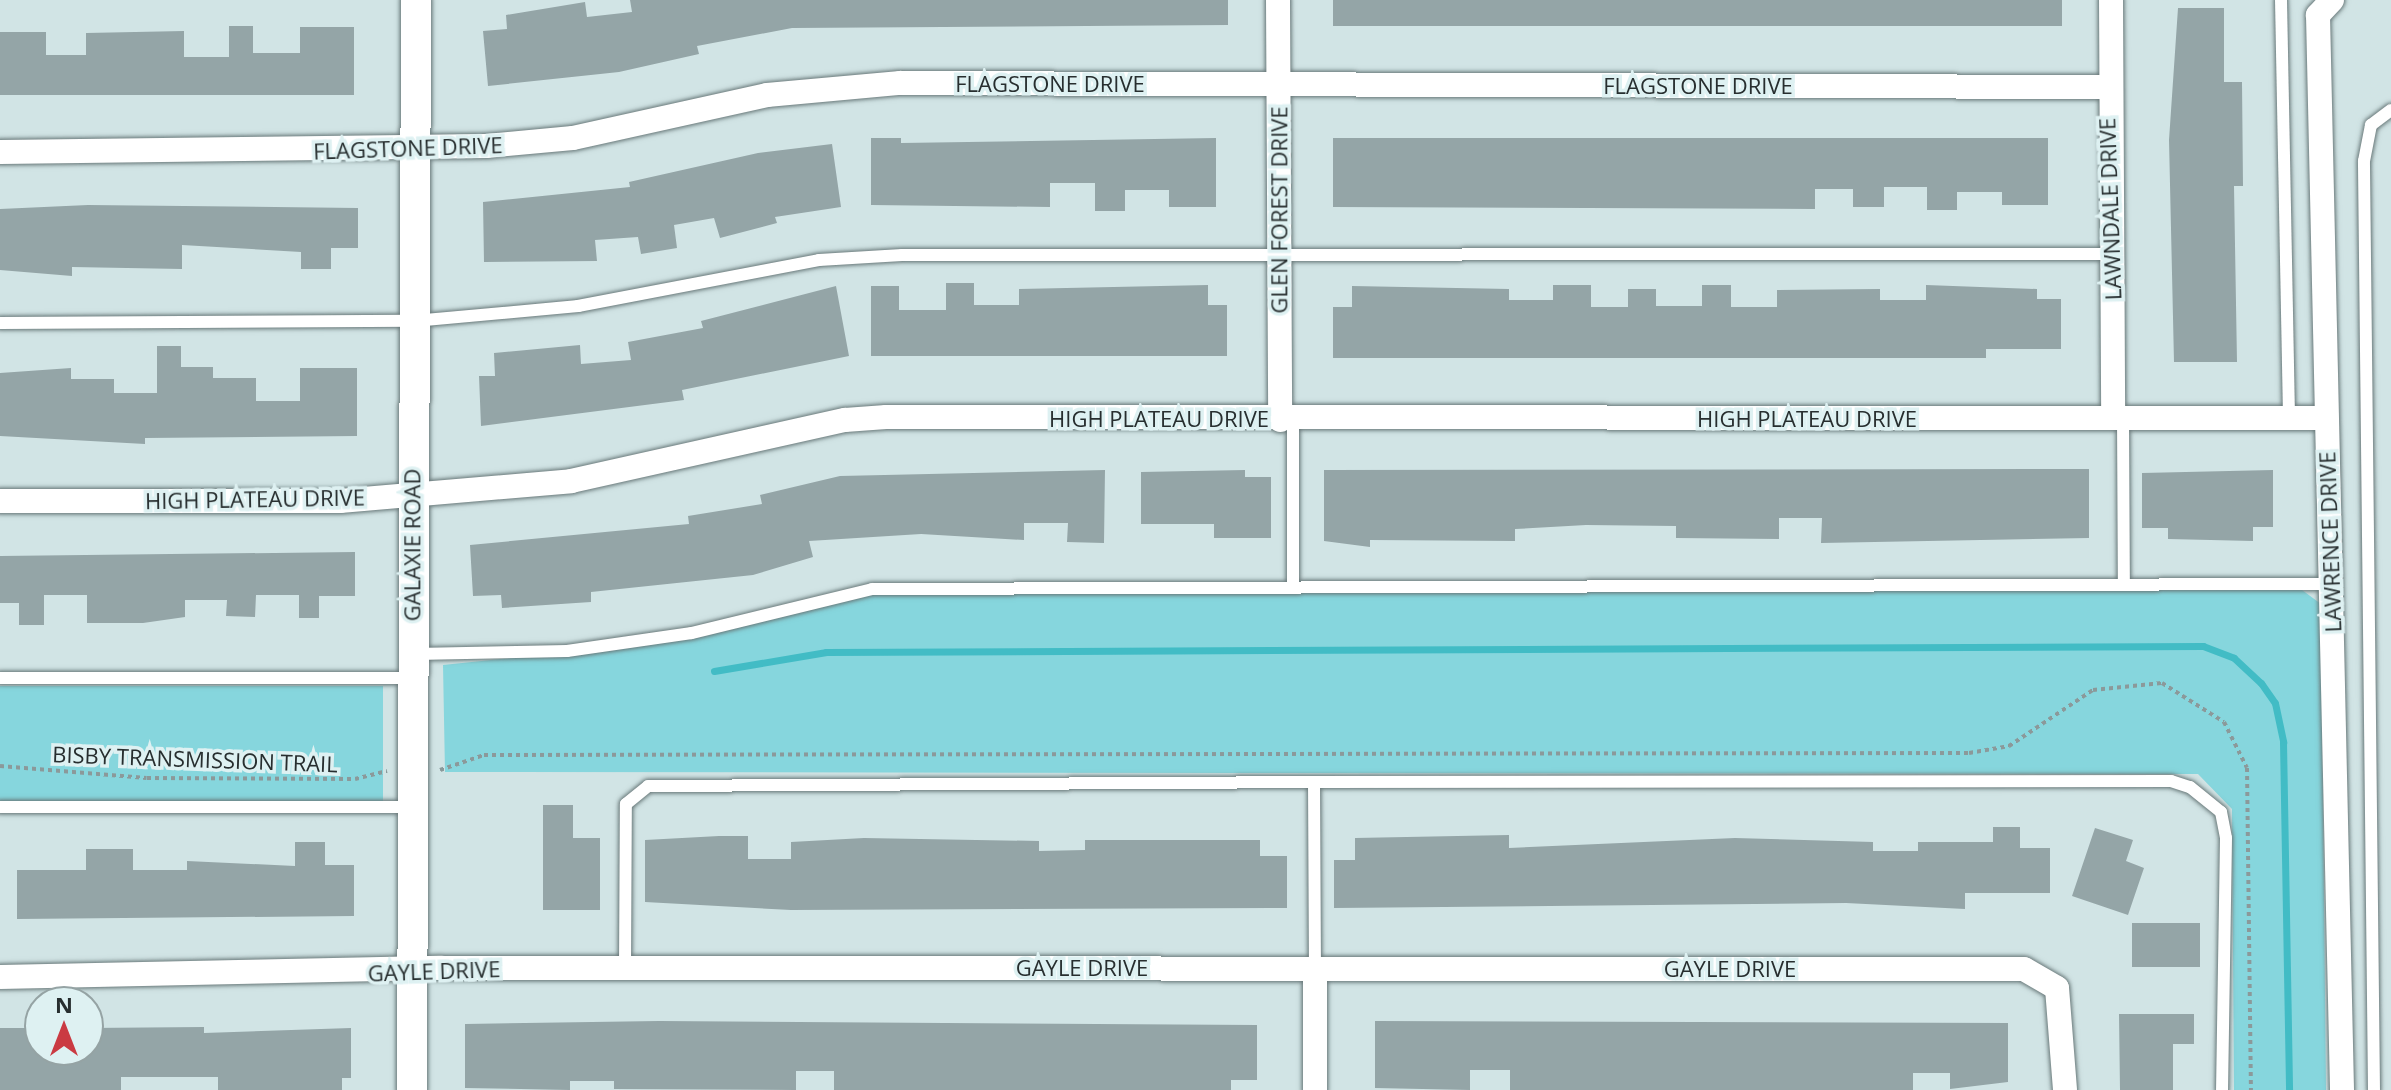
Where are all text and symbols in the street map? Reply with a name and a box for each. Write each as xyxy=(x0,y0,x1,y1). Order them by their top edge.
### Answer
street label: FLAGSTONE DRIVE xyxy=(955,71,1145,97)
street label: FLAGSTONE DRIVE xyxy=(1603,73,1793,99)
street label: GLEN FOREST DRIVE xyxy=(1266,106,1292,314)
street label: LAWNDALE DRIVE xyxy=(2094,117,2126,301)
street label: FLAGSTONE DRIVE xyxy=(313,132,503,164)
street label: HIGH PLATEAU DRIVE xyxy=(1049,406,1269,432)
street label: HIGH PLATEAU DRIVE xyxy=(1697,406,1917,432)
street label: LAWRENCE DRIVE xyxy=(2314,451,2346,633)
street label: GALAXIE ROAD xyxy=(399,469,425,621)
street label: HIGH PLATEAU DRIVE xyxy=(145,484,365,514)
street label: BISBY TRANSMISSION TRAIL xyxy=(52,741,338,777)
street label: GAYLE DRIVE xyxy=(367,955,501,987)
street label: GAYLE DRIVE xyxy=(1016,955,1148,981)
street label: GAYLE DRIVE xyxy=(1664,956,1796,982)
north arrow xyxy=(24,986,104,1066)
text: N xyxy=(55,989,73,1019)

